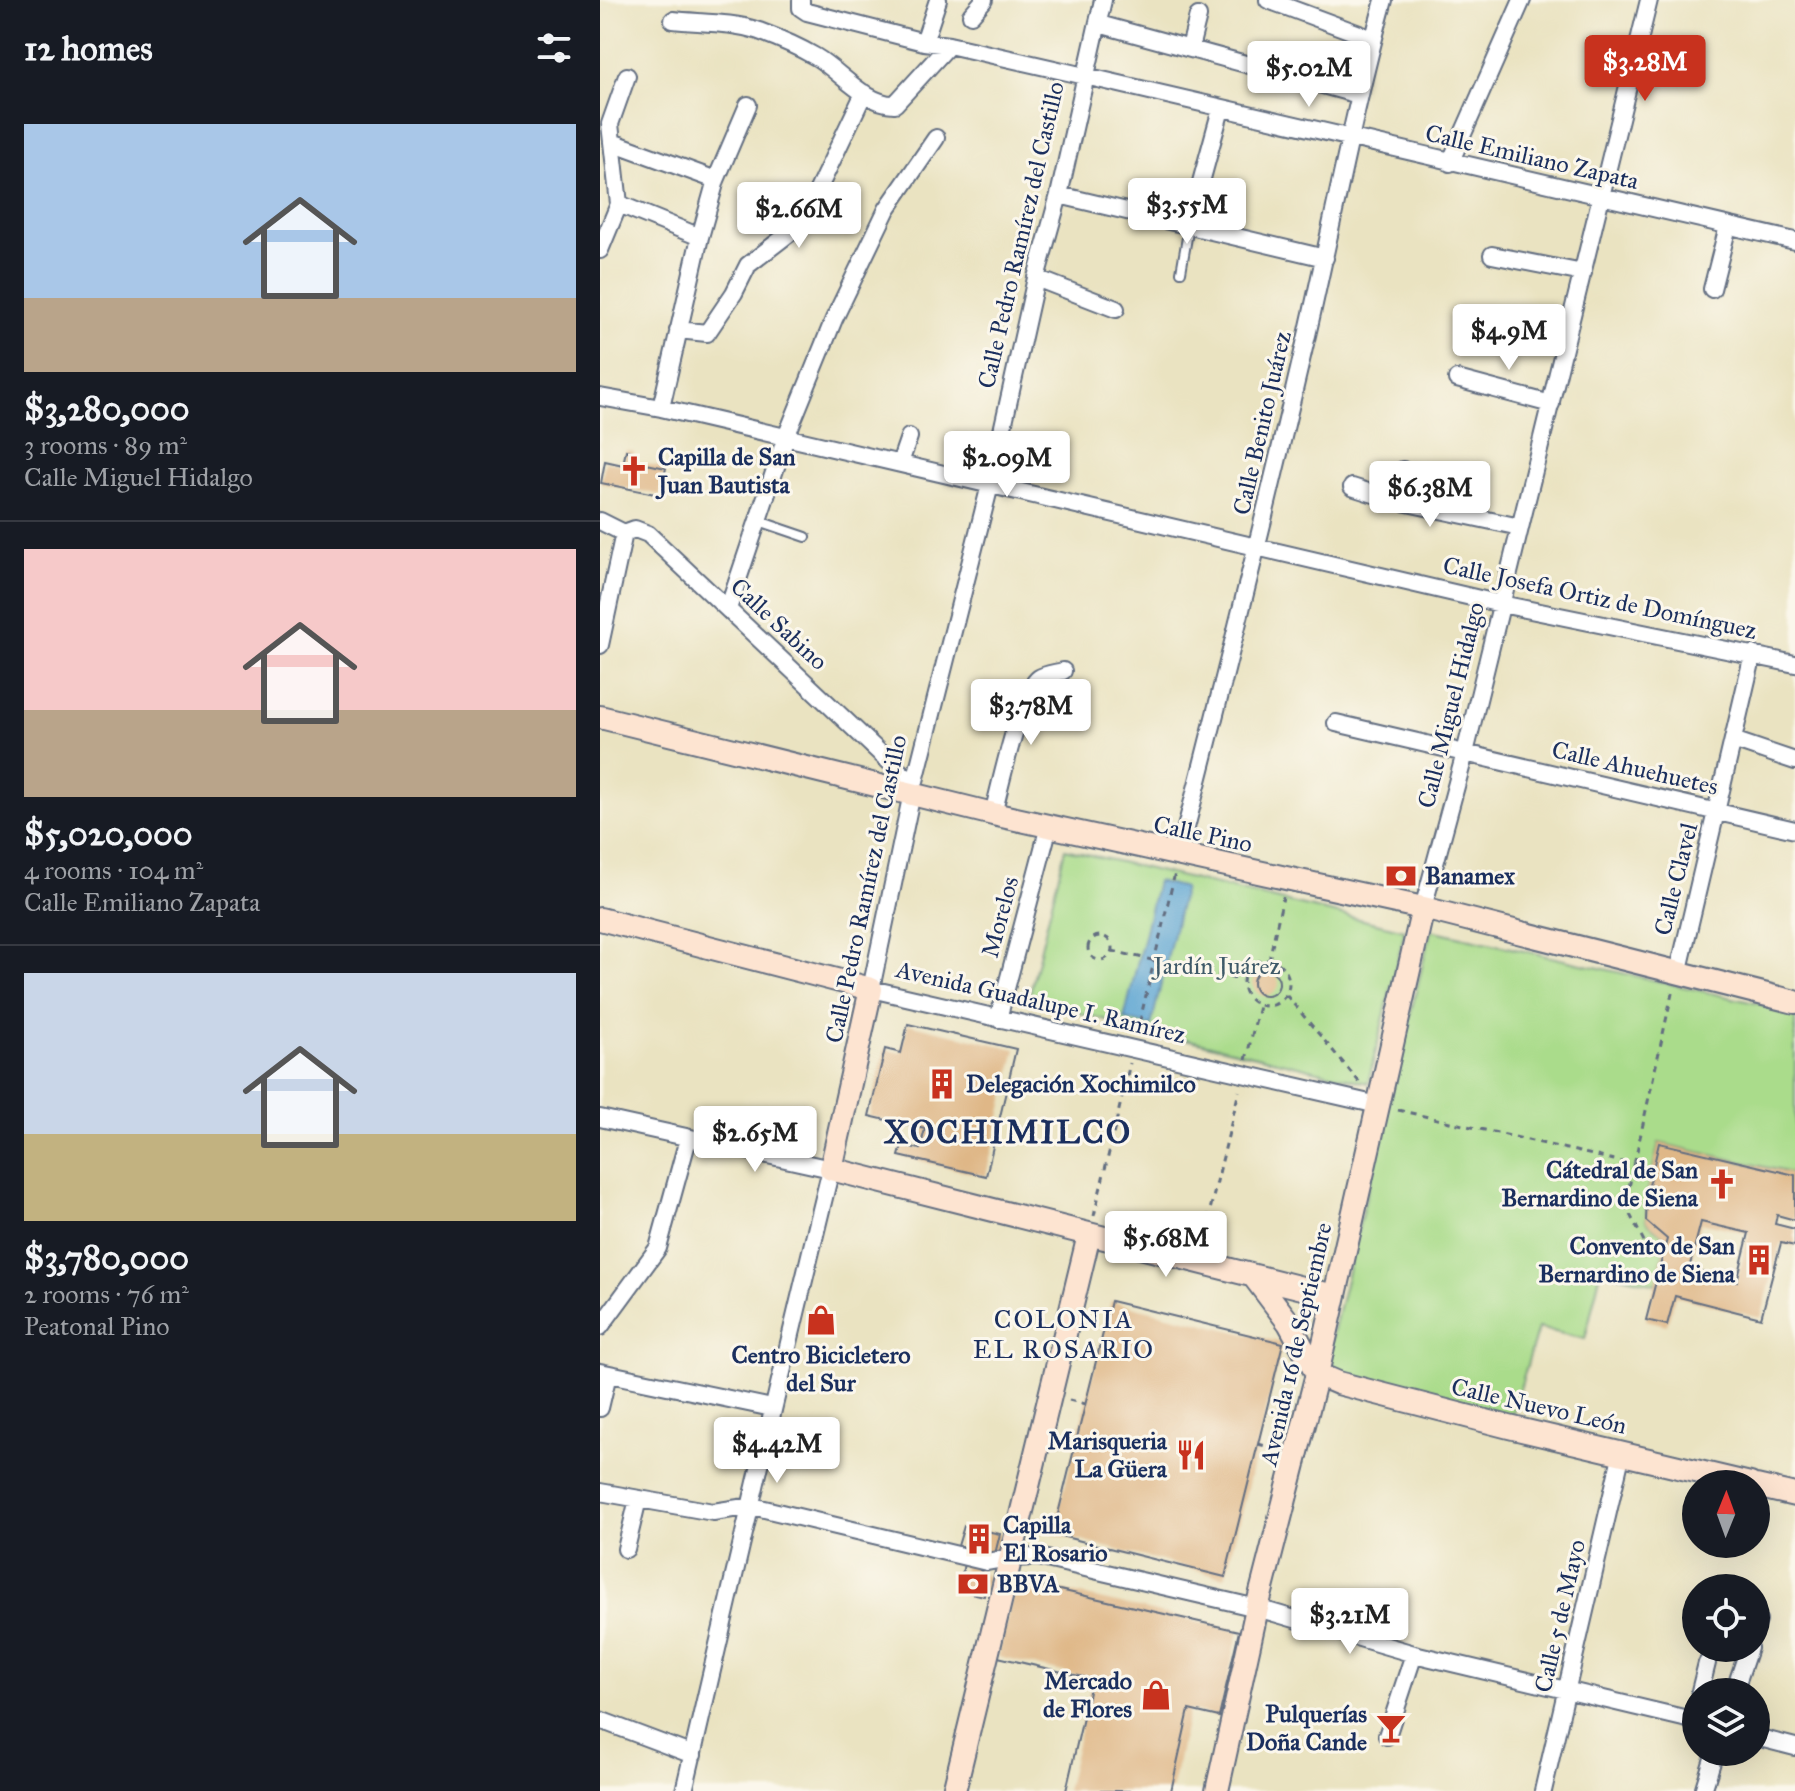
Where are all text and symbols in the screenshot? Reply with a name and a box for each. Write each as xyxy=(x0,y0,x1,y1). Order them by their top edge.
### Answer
icon: filters xyxy=(532,26,576,70)
text: 12 homes xyxy=(24,28,153,69)
pin: $3.28M xyxy=(1580,35,1710,103)
pin: $5.02M xyxy=(1244,41,1374,109)
text: $3.28M xyxy=(1603,45,1687,77)
text: $5.02M xyxy=(1265,51,1353,83)
street label: Calle Pedro Ramírez del Castillo xyxy=(971,79,1071,391)
street label: Calle Emiliano Zapata xyxy=(1422,118,1642,196)
icon: home xyxy=(228,176,372,320)
pin: $3.55M xyxy=(1122,178,1252,246)
pin: $2.66M xyxy=(734,182,864,250)
text: $3.55M xyxy=(1146,188,1228,220)
text: $2.66M xyxy=(755,192,843,224)
pin: $4.9M xyxy=(1453,304,1565,372)
text: $4.9M xyxy=(1471,314,1547,346)
street label: Calle Benito Juárez xyxy=(1226,328,1298,518)
text: $3,280,000 xyxy=(24,388,190,429)
text: 3 rooms · 89 m² xyxy=(24,429,187,461)
pin: $2.09M xyxy=(942,431,1072,499)
text: $2.09M xyxy=(962,441,1052,473)
place label: Capilla de San Juan Bautista xyxy=(655,442,796,500)
church icon: Capilla de San Juan Bautista xyxy=(617,454,651,488)
text: Calle Miguel Hidalgo xyxy=(24,461,253,493)
pin: $6.38M xyxy=(1365,461,1495,529)
text: $6.38M xyxy=(1387,471,1473,503)
street label: Calle Josefa Ortiz de Domínguez xyxy=(1440,550,1760,646)
street label: Calle Sabino xyxy=(724,571,834,677)
street label: Calle Miguel Hidalgo xyxy=(1411,599,1491,811)
icon: home xyxy=(228,601,372,745)
pin: $3.78M xyxy=(966,679,1096,747)
text: $3.78M xyxy=(989,689,1073,721)
street label: Calle Pedro Ramírez del Castillo xyxy=(819,732,913,1046)
street label: Calle Ahuehuetes xyxy=(1549,734,1721,802)
street label: Calle Pino xyxy=(1151,809,1255,859)
text: $5,020,000 xyxy=(24,813,193,854)
street label: Calle Clavel xyxy=(1648,819,1705,938)
text: 4 rooms · 104 m² xyxy=(24,854,203,886)
bank icon: Banamex xyxy=(1384,859,1418,893)
place label: Banamex xyxy=(1425,861,1515,891)
street label: Morelos xyxy=(975,873,1025,961)
text: Calle Emiliano Zapata xyxy=(24,886,260,918)
park label: Jardín Juárez xyxy=(1151,951,1280,981)
street label: Avenida Guadalupe I. Ramírez xyxy=(892,954,1189,1050)
icon: home xyxy=(228,1025,372,1169)
building icon: Delegación Xochimilco xyxy=(925,1067,959,1101)
place label: Delegación Xochimilco xyxy=(966,1069,1196,1099)
pin: $2.65M xyxy=(690,1106,820,1174)
district label: XOCHIMILCO xyxy=(883,1113,1132,1152)
text: $2.65M xyxy=(712,1116,798,1148)
place label: Cátedral de San Bernardino de Siena xyxy=(1501,1155,1699,1213)
church icon: Cátedral de San Bernardino de Siena xyxy=(1705,1167,1739,1201)
pin: $5.68M xyxy=(1101,1211,1231,1279)
street label: Avenida 16 de Septiembre xyxy=(1253,1220,1339,1469)
text: $5.68M xyxy=(1123,1221,1209,1253)
place label: Convento de San Bernardino de Siena xyxy=(1538,1231,1736,1289)
text: $3,780,000 xyxy=(24,1237,189,1278)
building icon: Convento de San Bernardino de Siena xyxy=(1742,1243,1776,1277)
text: 2 rooms · 76 m² xyxy=(24,1278,189,1310)
shop icon: Centro Bicicletero del Sur xyxy=(804,1303,838,1337)
district label: COLONIA EL ROSARIO xyxy=(973,1303,1155,1365)
text: Peatonal Pino xyxy=(24,1310,170,1342)
place label: Centro Bicicletero del Sur xyxy=(731,1340,911,1398)
street label: Calle Nuevo León xyxy=(1448,1371,1630,1441)
pin: $4.42M xyxy=(712,1417,842,1485)
place label: Marisqueria La Güera xyxy=(1048,1426,1168,1484)
text: $4.42M xyxy=(732,1427,822,1459)
restaurant icon: Marisqueria La Güera xyxy=(1174,1438,1208,1472)
north arrow xyxy=(1682,1470,1770,1558)
map controls xyxy=(1682,1470,1770,1766)
place label: Capilla El Rosario xyxy=(1003,1510,1107,1568)
building icon: Capilla El Rosario xyxy=(962,1522,996,1556)
street label: Calle 5 de Mayo xyxy=(1528,1537,1592,1695)
bank icon: BBVA xyxy=(956,1567,990,1601)
place label: BBVA xyxy=(997,1569,1060,1599)
button: locate xyxy=(1682,1574,1770,1662)
pin: $3.21M xyxy=(1285,1588,1415,1656)
text: $3.21M xyxy=(1309,1598,1391,1630)
place label: Mercado de Flores xyxy=(1043,1666,1132,1724)
shop icon: Mercado de Flores xyxy=(1139,1678,1173,1712)
button: layers xyxy=(1682,1678,1770,1766)
place label: Pulquerías Doña Cande xyxy=(1246,1699,1367,1757)
bar icon: Pulquerías Doña Cande xyxy=(1374,1711,1408,1745)

